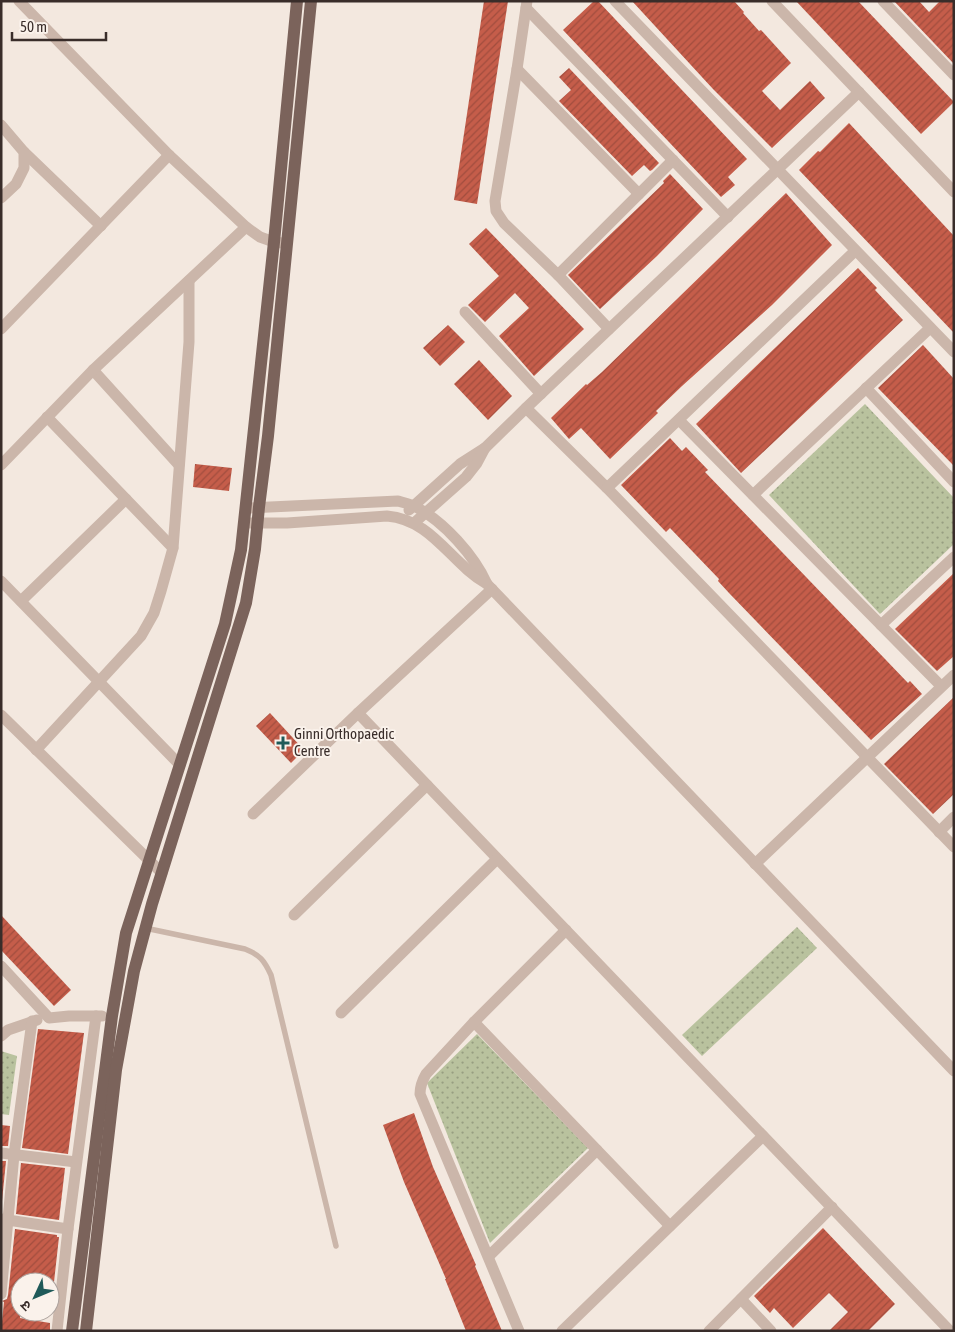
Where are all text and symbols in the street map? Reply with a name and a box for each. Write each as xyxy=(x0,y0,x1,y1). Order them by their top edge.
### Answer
scale bar xyxy=(12,10,106,42)
text: 50 m xyxy=(20,18,47,35)
place label: Ginni Orthopaedic Centre xyxy=(294,725,395,759)
marker: Ginni Orthopaedic Centre xyxy=(276,736,290,750)
north arrow xyxy=(10,1272,60,1322)
text: उ xyxy=(16,1297,34,1315)

